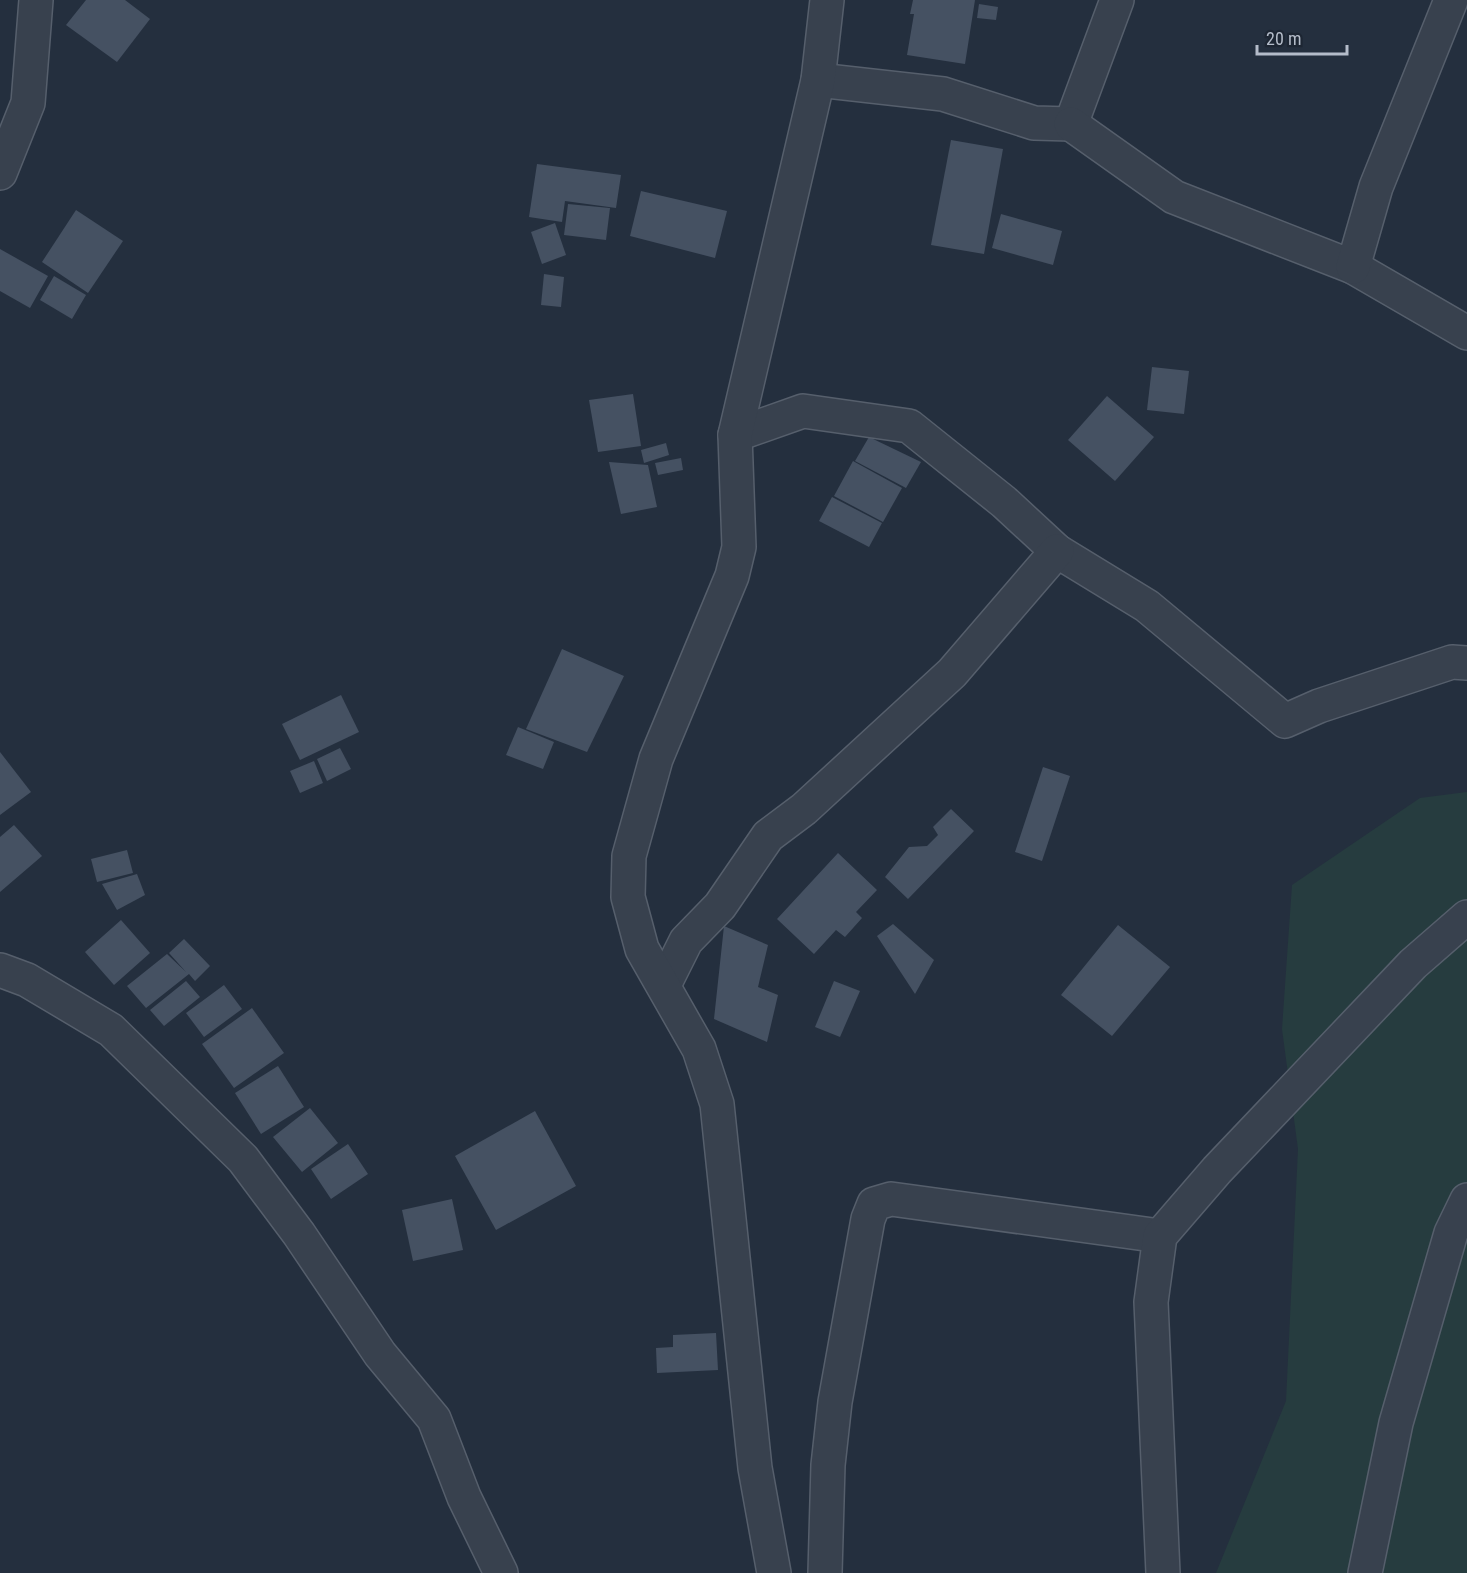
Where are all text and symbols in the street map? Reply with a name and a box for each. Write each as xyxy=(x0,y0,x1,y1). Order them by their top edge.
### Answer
scale bar xyxy=(1257,18,1347,56)
text: 20 m xyxy=(1266,28,1301,49)

